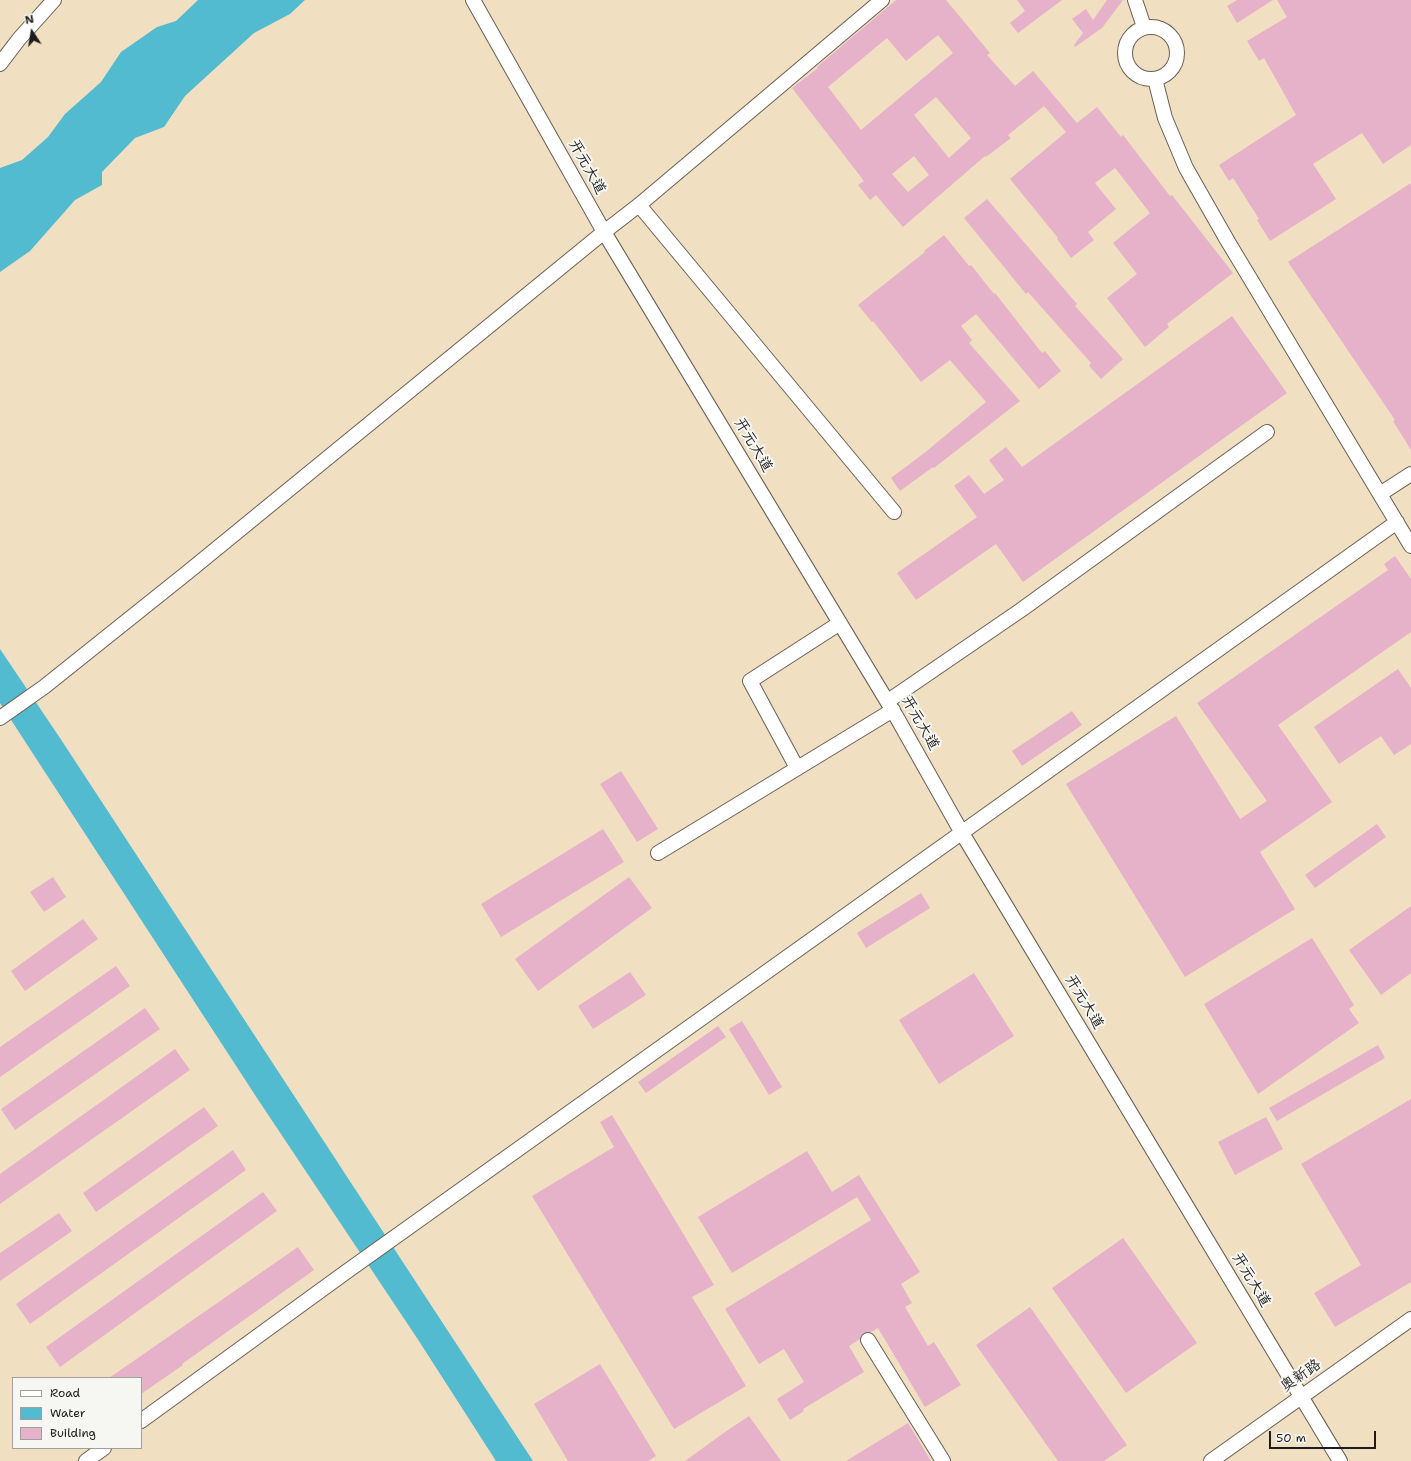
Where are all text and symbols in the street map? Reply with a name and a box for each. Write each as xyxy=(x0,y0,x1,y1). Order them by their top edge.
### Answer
north arrow xyxy=(12,12,52,52)
text: N xyxy=(24,12,35,28)
street label: 开元大道 xyxy=(565,136,609,198)
street label: 开元大道 xyxy=(730,415,776,475)
street label: 开元大道 xyxy=(897,693,943,753)
street label: 开元大道 xyxy=(1061,972,1107,1032)
street label: 开元大道 xyxy=(1228,1250,1274,1310)
street label: 奥新路 xyxy=(1277,1356,1325,1396)
legend xyxy=(12,1377,142,1449)
text: Road xyxy=(50,1385,80,1401)
text: Water xyxy=(50,1405,85,1421)
scale bar xyxy=(1271,1423,1378,1449)
text: Building xyxy=(50,1425,96,1441)
text: 50 m xyxy=(1276,1430,1306,1446)

